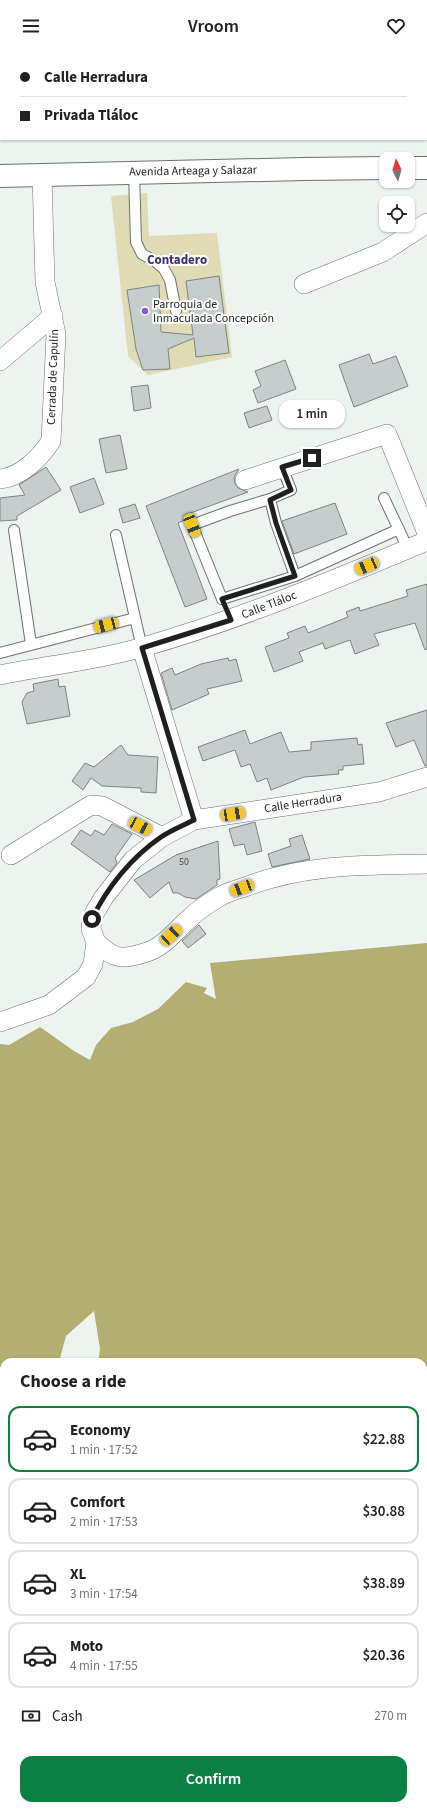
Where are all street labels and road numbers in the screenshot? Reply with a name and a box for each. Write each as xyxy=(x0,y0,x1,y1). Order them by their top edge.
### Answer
street label: Avenida Arteaga y Salazar xyxy=(129,161,258,181)
street label: Cerrada de Capulín xyxy=(43,329,63,425)
street label: Calle Tláloc xyxy=(239,586,300,623)
street label: Calle Herradura xyxy=(263,788,343,818)

